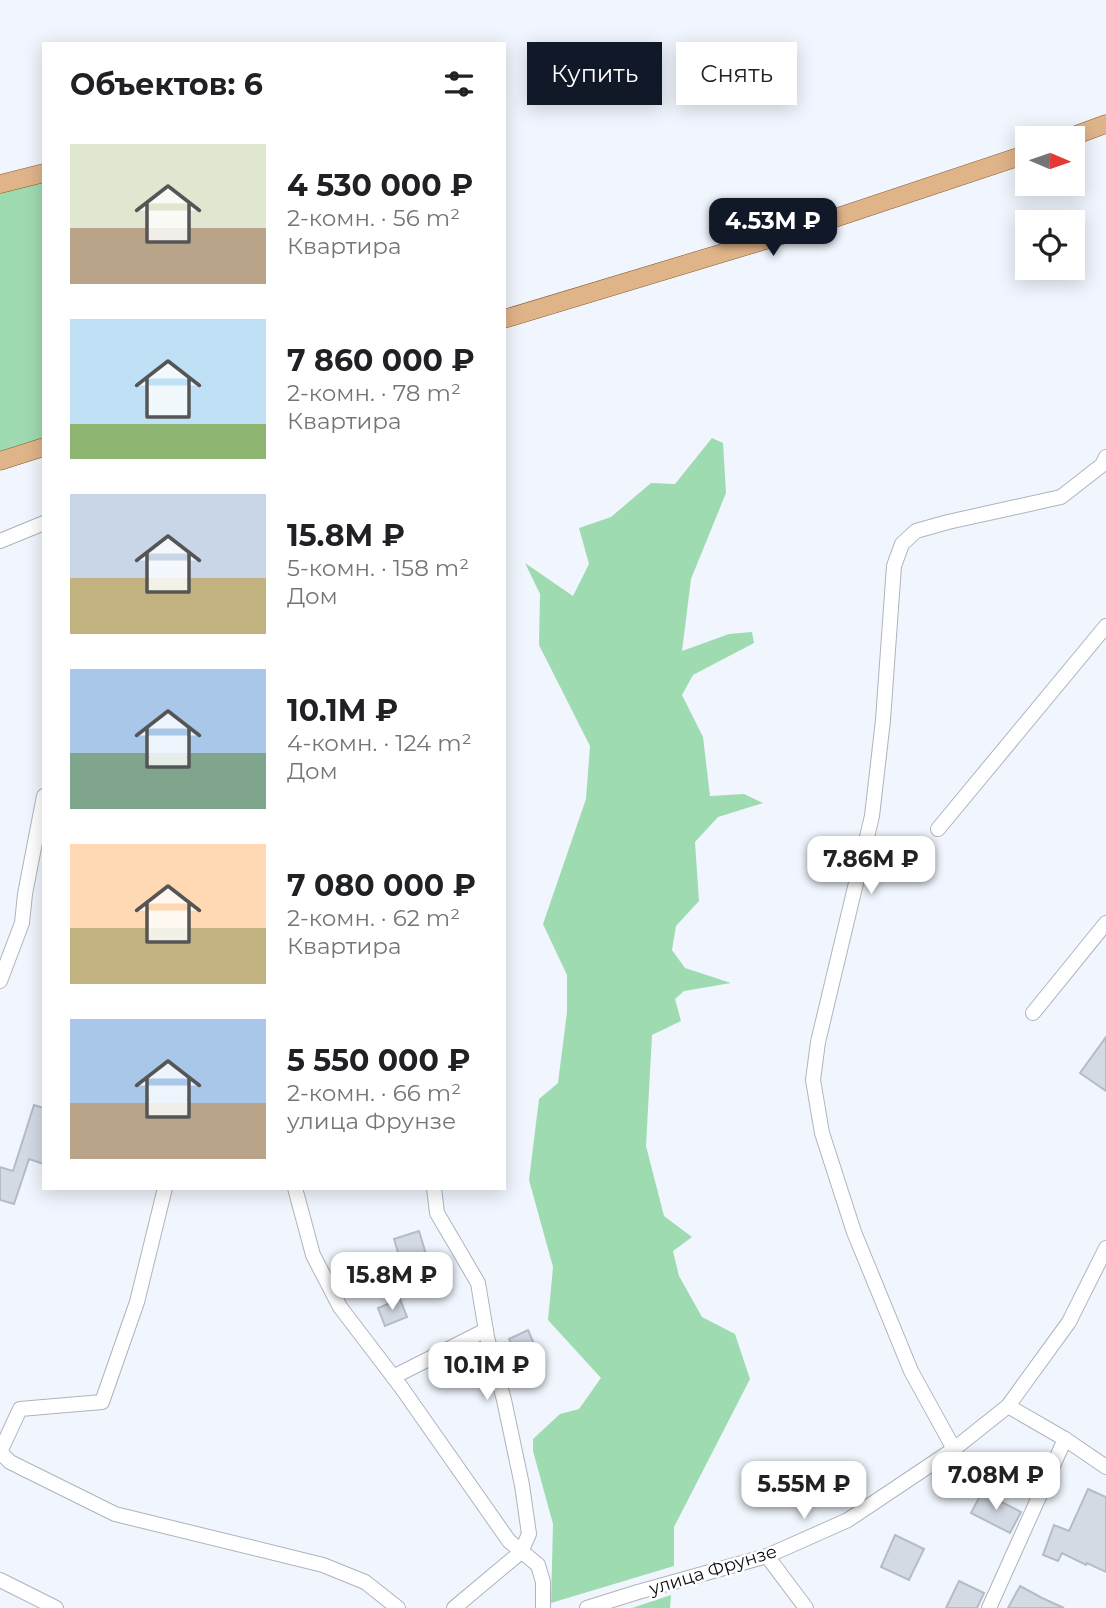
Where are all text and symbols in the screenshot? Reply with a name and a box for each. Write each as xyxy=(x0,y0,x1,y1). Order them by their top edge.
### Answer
chip: Купить xyxy=(527,42,662,105)
chip: Снять xyxy=(676,42,797,105)
icon: filters xyxy=(440,65,478,103)
text: Объектов: 6 xyxy=(70,66,263,103)
north arrow xyxy=(1015,126,1085,196)
map controls xyxy=(1015,126,1085,280)
text: 4 530 000 ₽ xyxy=(287,167,473,204)
icon: home xyxy=(126,172,210,256)
pin: 4.53M ₽ xyxy=(708,198,838,258)
text: 2-комн. · 56 m² xyxy=(287,204,460,232)
text: 4.53M ₽ xyxy=(725,207,821,235)
button: locate xyxy=(1015,210,1085,280)
text: Квартира xyxy=(287,232,401,260)
text: 7 860 000 ₽ xyxy=(287,342,475,379)
icon: home xyxy=(126,347,210,431)
text: 2-комн. · 78 m² xyxy=(287,379,461,407)
text: Квартира xyxy=(287,407,401,435)
text: 15.8M ₽ xyxy=(287,517,405,554)
icon: home xyxy=(126,522,210,606)
text: 5-комн. · 158 m² xyxy=(287,554,469,582)
text: Дом xyxy=(287,582,338,610)
text: 10.1M ₽ xyxy=(287,692,398,729)
icon: home xyxy=(126,697,210,781)
text: 4-комн. · 124 m² xyxy=(287,729,472,757)
text: Дом xyxy=(287,757,338,785)
pin: 7.86M ₽ xyxy=(806,836,936,896)
text: 7.86M ₽ xyxy=(823,845,919,873)
text: 7 080 000 ₽ xyxy=(287,867,476,904)
icon: home xyxy=(126,872,210,956)
text: 2-комн. · 62 m² xyxy=(287,904,460,932)
text: Квартира xyxy=(287,932,401,960)
text: 5 550 000 ₽ xyxy=(287,1042,471,1079)
icon: home xyxy=(126,1047,210,1131)
text: 2-комн. · 66 m² xyxy=(287,1079,461,1107)
text: улица Фрунзе xyxy=(287,1107,456,1135)
pin: 15.8M ₽ xyxy=(327,1252,457,1312)
text: 15.8M ₽ xyxy=(347,1261,437,1289)
pin: 10.1M ₽ xyxy=(422,1342,552,1402)
text: 10.1M ₽ xyxy=(444,1351,530,1379)
pin: 7.08M ₽ xyxy=(931,1452,1061,1512)
text: 7.08M ₽ xyxy=(948,1461,1044,1489)
pin: 5.55M ₽ xyxy=(739,1462,869,1521)
text: 5.55M ₽ xyxy=(757,1470,851,1498)
street label: улица Фрунзе xyxy=(646,1540,780,1600)

